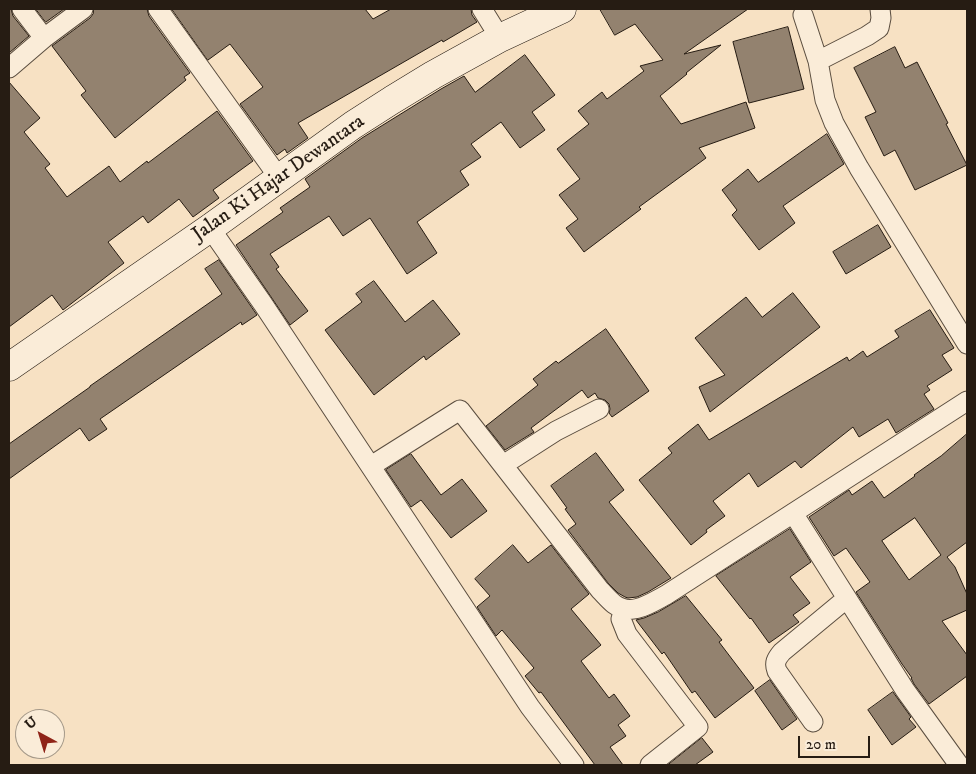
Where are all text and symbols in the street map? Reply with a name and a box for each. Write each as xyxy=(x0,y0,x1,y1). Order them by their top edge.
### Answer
street label: Jalan Ki Hajar Dewantara xyxy=(188,110,370,248)
north arrow xyxy=(15,709,65,759)
text: U xyxy=(21,713,41,734)
scale bar xyxy=(801,726,874,758)
text: 20 m xyxy=(806,735,836,754)

